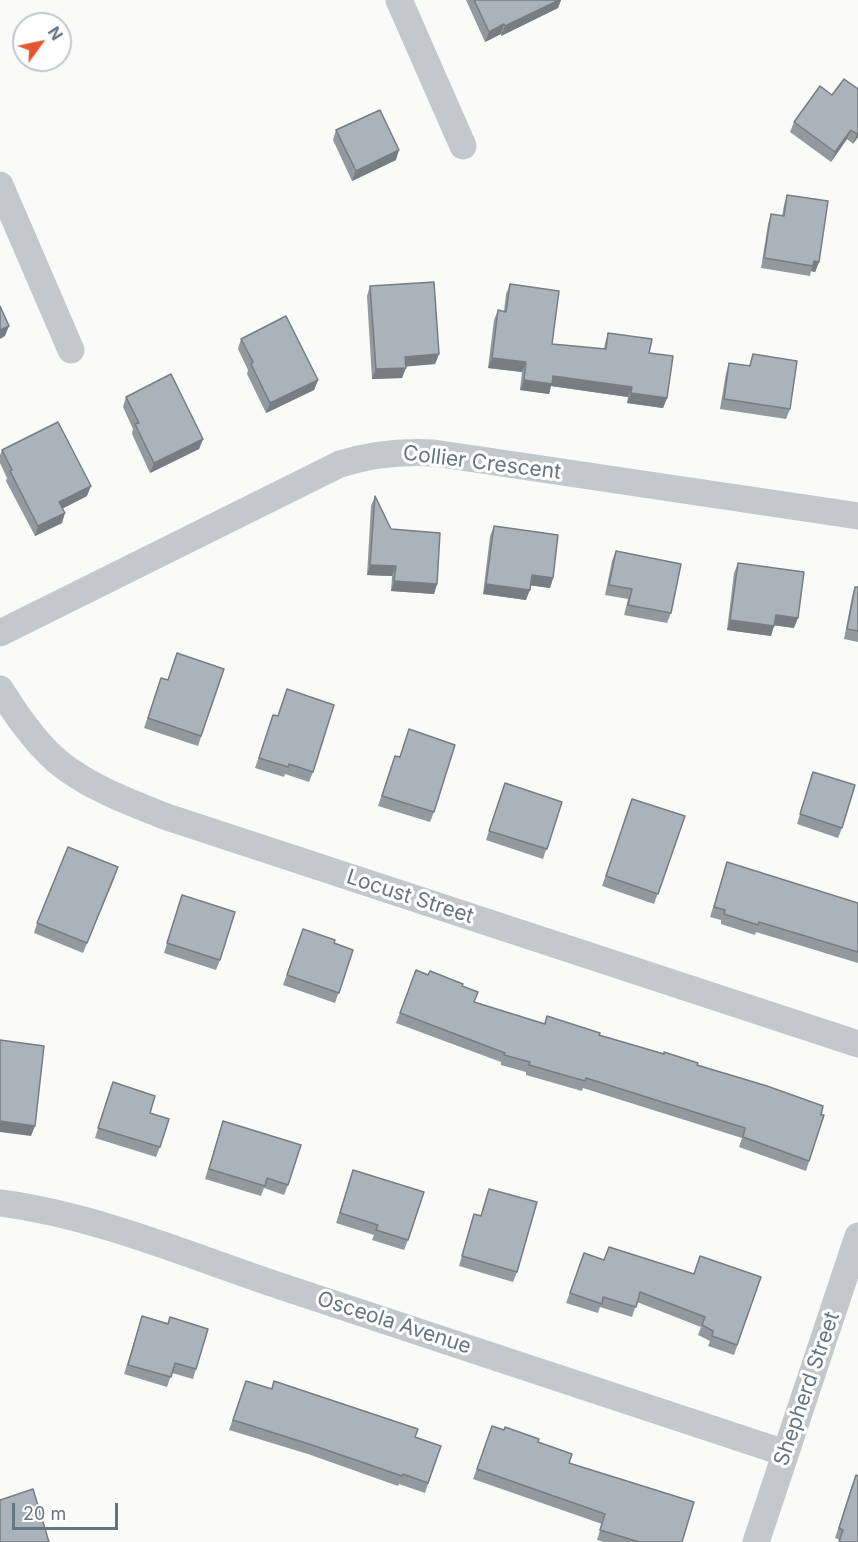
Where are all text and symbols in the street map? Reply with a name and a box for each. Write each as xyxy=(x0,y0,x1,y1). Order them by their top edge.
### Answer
north arrow xyxy=(12,12,72,72)
text: N xyxy=(44,23,67,44)
street label: Collier Crescent xyxy=(402,441,562,485)
street label: Locust Street xyxy=(343,865,477,929)
street label: Osceola Avenue xyxy=(314,1286,474,1360)
street label: Shepherd Street xyxy=(769,1309,845,1469)
scale bar xyxy=(15,1491,122,1529)
text: 20 m xyxy=(23,1503,66,1524)

